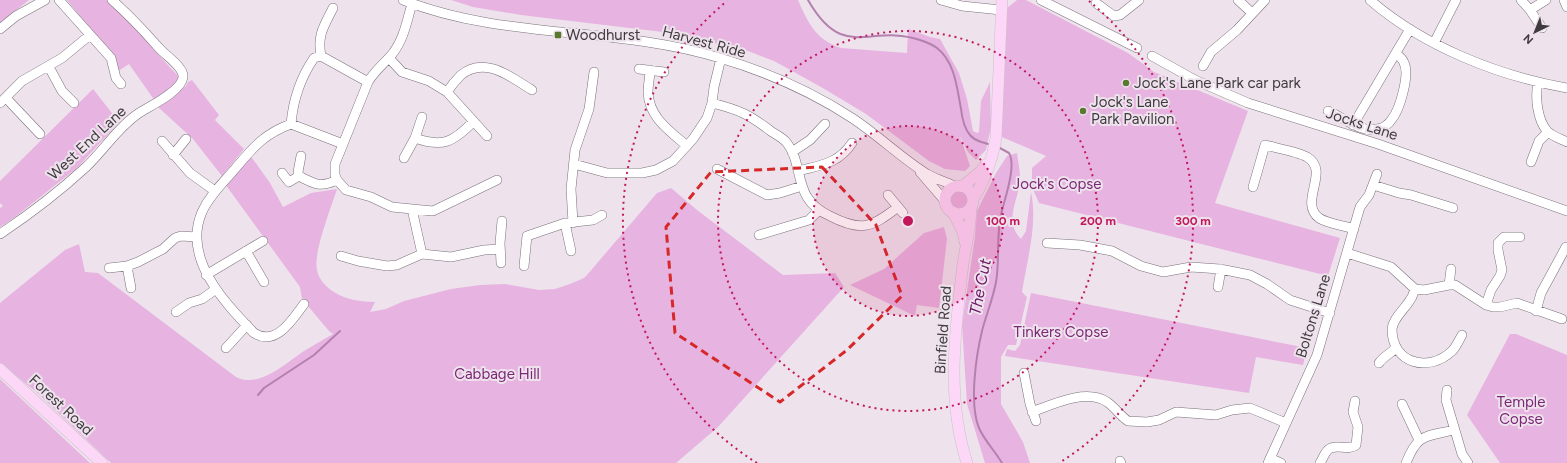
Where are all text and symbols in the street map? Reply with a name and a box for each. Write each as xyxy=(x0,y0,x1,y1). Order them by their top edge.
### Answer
north arrow xyxy=(1515,12,1555,52)
street label: Harvest Ride xyxy=(660,22,748,62)
place label: Woodhurst xyxy=(566,26,641,44)
marker: Woodhurst xyxy=(553,30,563,40)
text: N xyxy=(1521,31,1536,47)
place label: Jock's Lane Park car park xyxy=(1134,74,1302,92)
marker: Jock's Lane Park car park xyxy=(1121,78,1131,88)
place label: Jock's Lane Park Pavilion xyxy=(1091,93,1174,128)
street label: West End Lane xyxy=(44,102,130,184)
street label: Jocks Lane xyxy=(1324,104,1400,144)
marker: Jock's Lane Park Pavilion xyxy=(1078,106,1088,116)
park label: Jock's Copse xyxy=(1012,175,1102,193)
centre of rings xyxy=(901,214,915,228)
text: 100 m xyxy=(986,214,1020,228)
text: 200 m xyxy=(1080,214,1116,228)
text: 300 m xyxy=(1175,214,1211,228)
water label: The Cut xyxy=(965,256,995,317)
street label: Boltons Lane xyxy=(1292,272,1334,360)
street label: Binfield Road xyxy=(931,285,955,375)
park label: Tinkers Copse xyxy=(1014,323,1108,341)
park label: Cabbage Hill xyxy=(454,365,540,383)
street label: Forest Road xyxy=(25,371,97,439)
park label: Temple Copse xyxy=(1497,393,1545,428)

